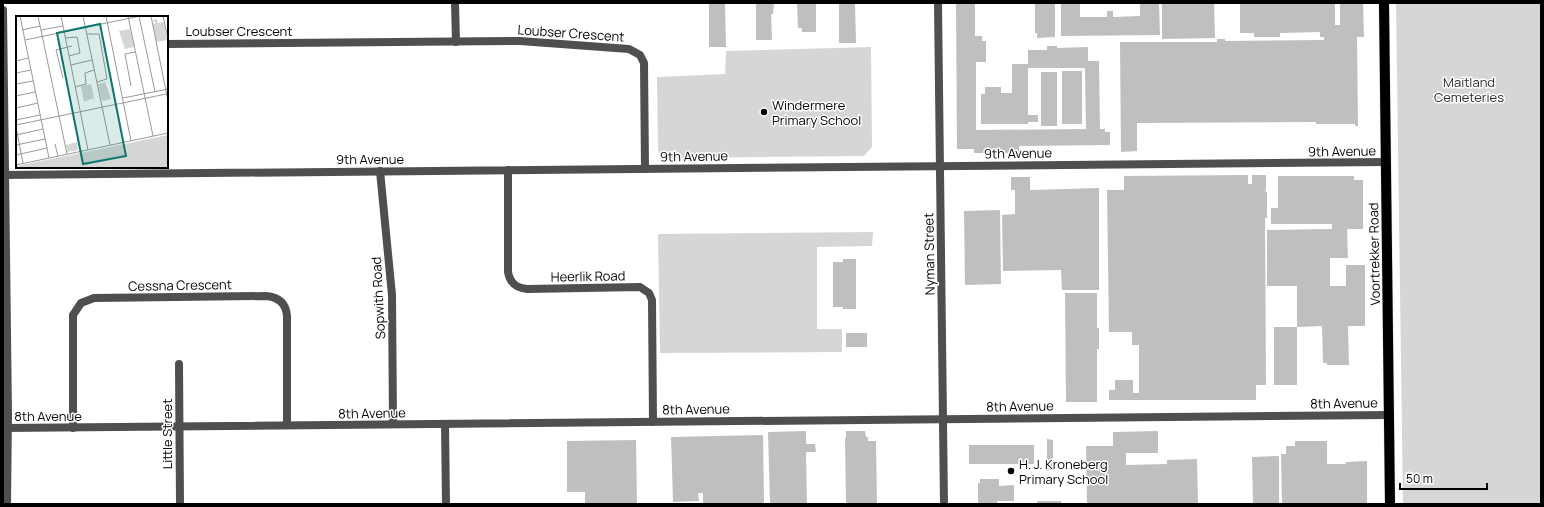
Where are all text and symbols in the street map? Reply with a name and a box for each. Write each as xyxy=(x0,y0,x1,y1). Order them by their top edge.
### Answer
inset map xyxy=(16,16,168,168)
street label: Loubser Crescent xyxy=(517,20,625,46)
street label: Loubser Crescent xyxy=(185,22,293,40)
park label: Maitland Cemeteries xyxy=(1434,73,1504,106)
place label: Windermere Primary School xyxy=(772,96,861,129)
marker: Windermere Primary School xyxy=(759,107,769,117)
street label: 9th Avenue xyxy=(1308,141,1377,161)
street label: 9th Avenue xyxy=(984,143,1053,163)
street label: 9th Avenue xyxy=(660,146,729,166)
street label: 9th Avenue xyxy=(336,150,404,168)
street label: Voortrekker Road xyxy=(1364,202,1384,306)
street label: Nyman Street xyxy=(919,213,939,295)
street label: Sopwith Road xyxy=(367,256,389,340)
street label: Heerlik Road xyxy=(550,266,626,286)
street label: Cessna Crescent xyxy=(128,275,232,295)
street label: 8th Avenue xyxy=(1310,393,1378,413)
street label: 8th Avenue xyxy=(986,396,1054,416)
street label: Little Street xyxy=(158,399,176,469)
street label: 8th Avenue xyxy=(662,399,730,419)
street label: 8th Avenue xyxy=(338,403,406,423)
street label: 8th Avenue xyxy=(14,407,82,425)
place label: H. J. Kroneberg Primary School xyxy=(1019,455,1108,488)
scale bar xyxy=(1400,465,1487,491)
marker: H. J. Kroneberg Primary School xyxy=(1006,466,1016,476)
text: 50 m xyxy=(1406,470,1433,487)

